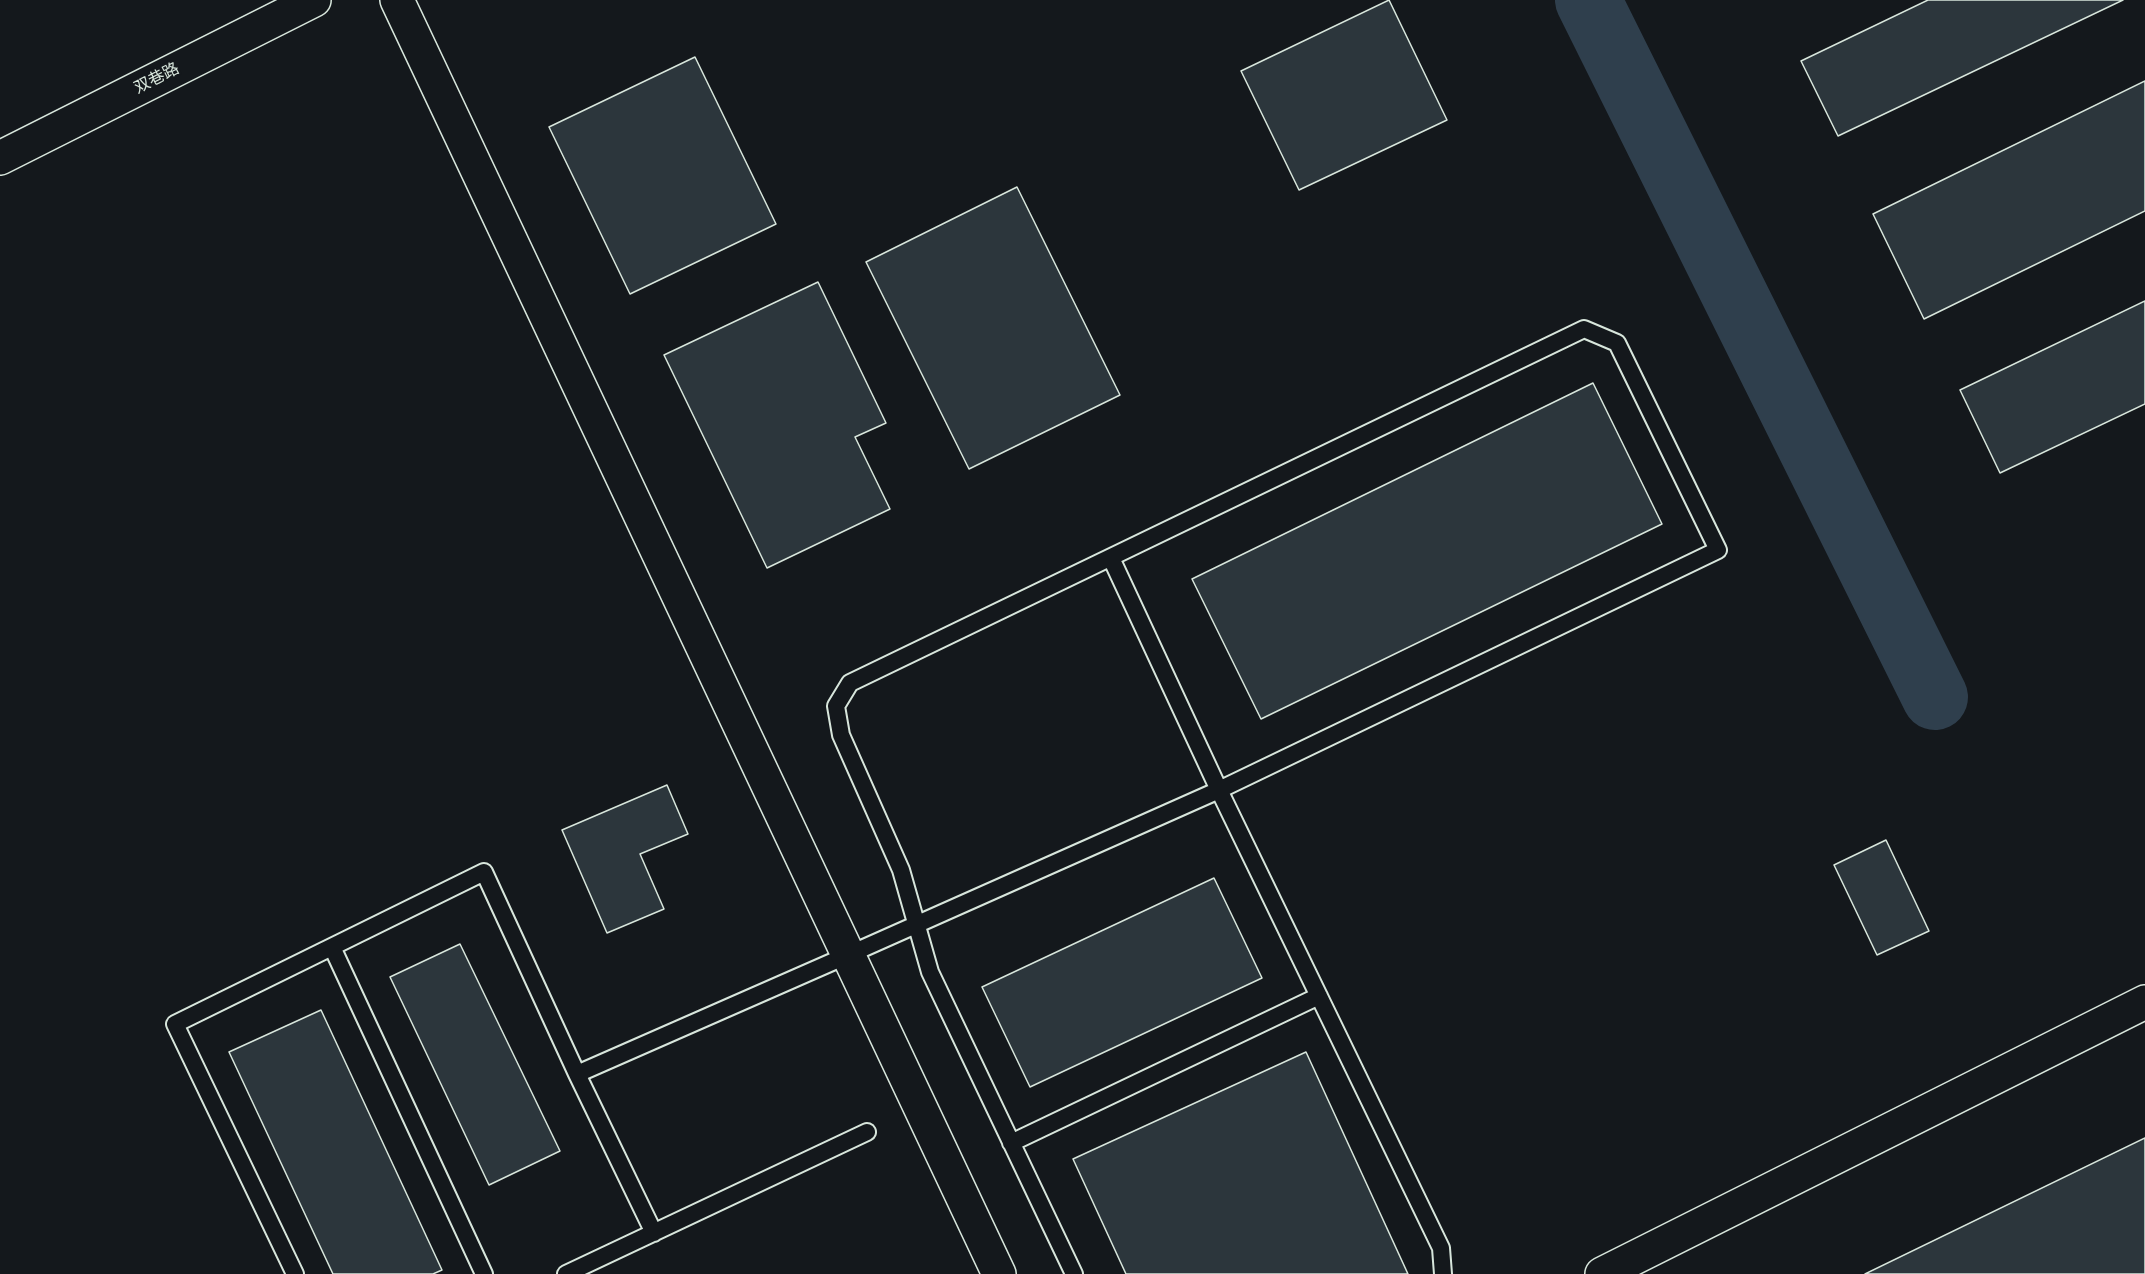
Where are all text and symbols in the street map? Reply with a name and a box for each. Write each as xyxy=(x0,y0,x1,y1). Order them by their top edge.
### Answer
street label: 双巷路 xyxy=(131,60,183,98)

